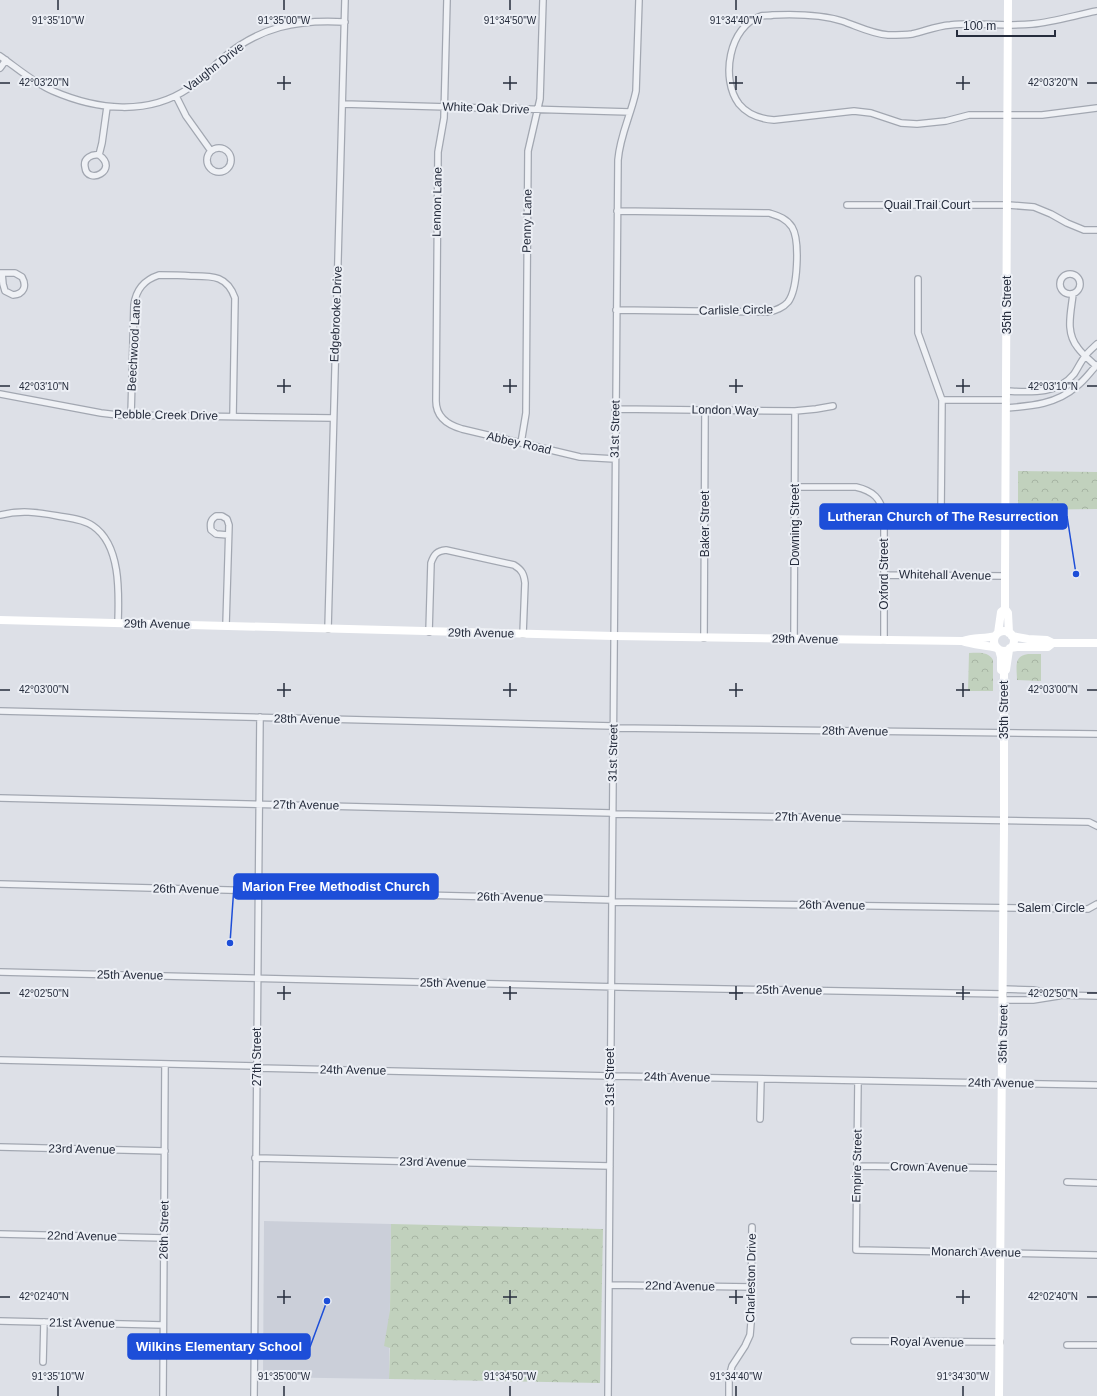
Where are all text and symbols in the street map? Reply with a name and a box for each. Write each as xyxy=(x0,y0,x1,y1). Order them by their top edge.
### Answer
scale bar xyxy=(957,12,1055,38)
text: 91°35'10"W xyxy=(32,15,85,26)
text: 91°35'00"W xyxy=(258,15,311,26)
text: 91°34'50"W xyxy=(484,15,537,26)
text: 91°34'40"W xyxy=(710,15,763,26)
text: 100 m xyxy=(963,19,996,33)
street label: Vaughn Drive xyxy=(181,39,247,95)
text: 42°03'20"N xyxy=(19,77,69,88)
text: 42°03'20"N xyxy=(1028,77,1078,88)
street label: White Oak Drive xyxy=(442,99,530,117)
street label: Lennon Lane xyxy=(429,167,445,237)
street label: Penny Lane xyxy=(519,189,535,253)
street label: Quail Trail Court xyxy=(884,198,971,212)
street label: Edgebrooke Drive xyxy=(327,265,345,362)
street label: 35th Street xyxy=(1000,275,1014,334)
street label: Beechwood Lane xyxy=(125,298,143,392)
street label: Carlisle Circle xyxy=(699,302,773,318)
text: 42°03'10"N xyxy=(19,381,69,392)
text: 42°03'10"N xyxy=(1028,381,1078,392)
street label: 31st Street xyxy=(607,399,623,458)
street label: London Way xyxy=(691,402,759,418)
street label: Pebble Creek Drive xyxy=(114,407,218,423)
street label: Abbey Road xyxy=(485,429,553,457)
street label: Downing Street xyxy=(788,483,802,566)
street label: Baker Street xyxy=(698,490,712,557)
callout: Lutheran Church of The Resurrection xyxy=(820,504,1067,529)
text: Lutheran Church of The Resurrection xyxy=(827,509,1059,524)
street label: Oxford Street xyxy=(877,538,891,610)
street label: Whitehall Avenue xyxy=(899,567,992,583)
street label: 29th Avenue xyxy=(124,616,191,632)
street label: 29th Avenue xyxy=(448,625,515,641)
street label: 29th Avenue xyxy=(772,631,839,647)
street label: 35th Street xyxy=(997,680,1011,739)
text: 42°03'00"N xyxy=(19,684,69,695)
text: 42°03'00"N xyxy=(1028,684,1078,695)
street label: 28th Avenue xyxy=(274,711,341,727)
street label: 31st Street xyxy=(605,723,621,782)
street label: 28th Avenue xyxy=(822,723,889,739)
street label: 27th Avenue xyxy=(273,797,340,813)
street label: 27th Avenue xyxy=(775,809,842,825)
callout: Marion Free Methodist Church xyxy=(234,874,438,899)
text: Marion Free Methodist Church xyxy=(242,879,430,894)
street label: 26th Avenue xyxy=(153,881,220,897)
street label: 26th Avenue xyxy=(477,889,544,905)
street label: 26th Avenue xyxy=(799,897,866,913)
street label: Salem Circle xyxy=(1017,901,1085,915)
street label: 25th Avenue xyxy=(97,967,164,983)
street label: 25th Avenue xyxy=(420,975,487,991)
street label: 25th Avenue xyxy=(756,982,823,998)
text: 42°02'50"N xyxy=(19,988,69,999)
text: 42°02'50"N xyxy=(1028,988,1078,999)
street label: 35th Street xyxy=(995,1004,1011,1063)
street label: 27th Street xyxy=(250,1027,264,1086)
street label: 31st Street xyxy=(603,1047,617,1106)
street label: 24th Avenue xyxy=(320,1062,387,1078)
street label: 24th Avenue xyxy=(644,1069,711,1085)
street label: 24th Avenue xyxy=(968,1075,1035,1091)
street label: Empire Street xyxy=(849,1129,865,1203)
street label: 23rd Avenue xyxy=(48,1141,116,1157)
street label: 23rd Avenue xyxy=(399,1154,467,1170)
street label: Crown Avenue xyxy=(890,1159,968,1175)
street label: 26th Street xyxy=(156,1200,172,1259)
street label: 22nd Avenue xyxy=(47,1228,117,1244)
street label: Charleston Drive xyxy=(743,1233,759,1323)
street label: Monarch Avenue xyxy=(931,1244,1021,1260)
street label: 22nd Avenue xyxy=(645,1278,715,1294)
text: 42°02'40"N xyxy=(19,1291,69,1302)
text: 42°02'40"N xyxy=(1028,1291,1078,1302)
street label: 21st Avenue xyxy=(49,1315,115,1331)
callout: Wilkins Elementary School xyxy=(128,1334,310,1359)
street label: Royal Avenue xyxy=(890,1334,964,1350)
text: Wilkins Elementary School xyxy=(136,1339,302,1354)
text: 91°35'10"W xyxy=(32,1371,85,1382)
text: 91°35'00"W xyxy=(258,1371,311,1382)
text: 91°34'50"W xyxy=(484,1371,537,1382)
text: 91°34'40"W xyxy=(710,1371,763,1382)
text: 91°34'30"W xyxy=(937,1371,990,1382)

